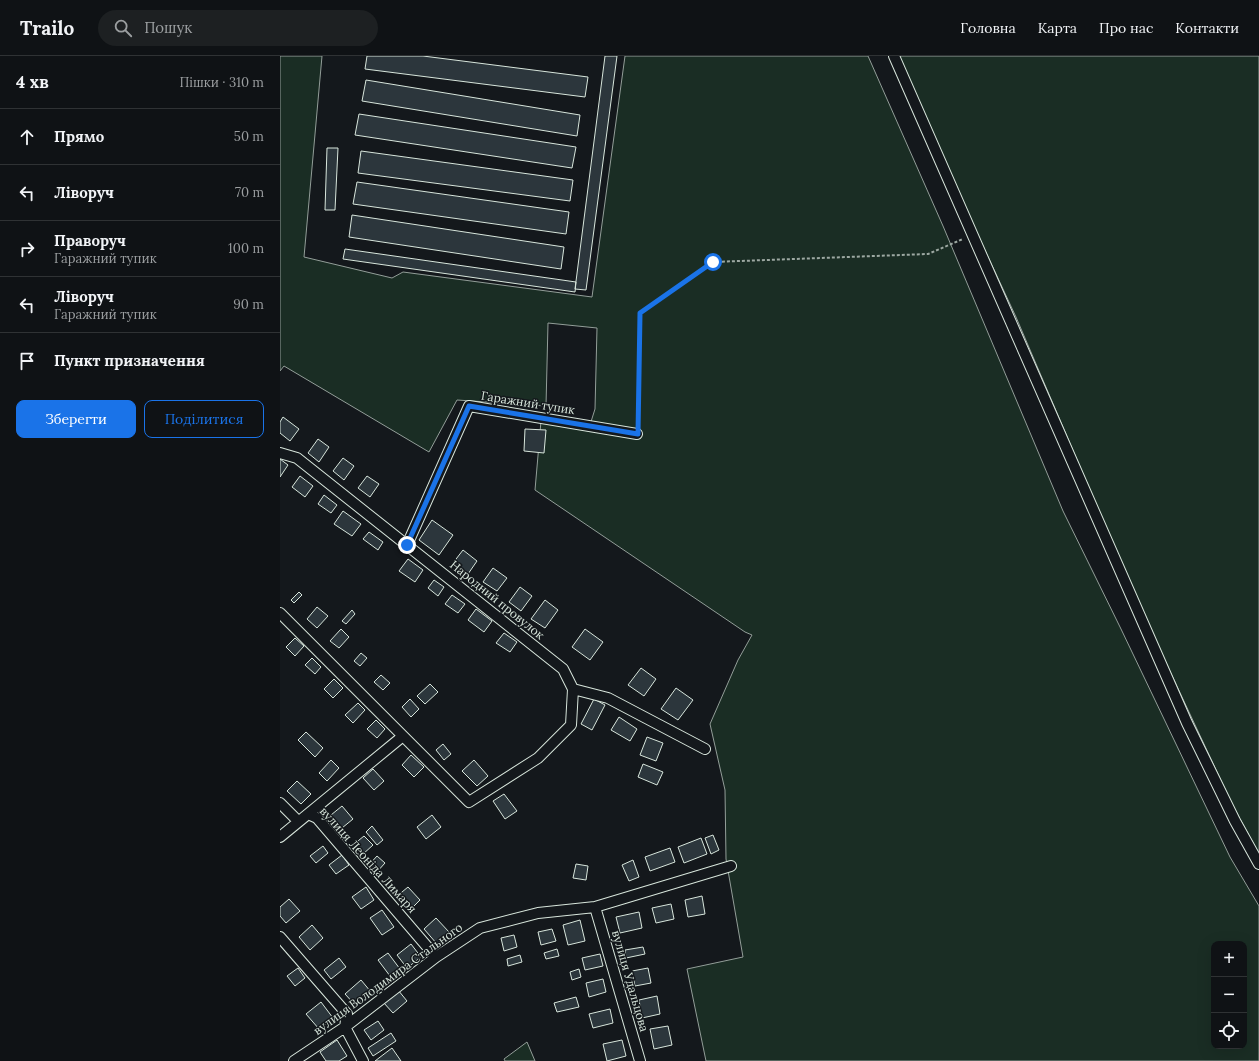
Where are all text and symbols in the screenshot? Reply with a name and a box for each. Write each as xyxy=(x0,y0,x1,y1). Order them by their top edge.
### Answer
search box xyxy=(98,10,378,46)
text: Trailo xyxy=(20,16,74,40)
icon: search xyxy=(112,17,134,39)
text: Пошук xyxy=(144,18,192,37)
text: Головна xyxy=(960,19,1016,37)
text: Карта xyxy=(1038,19,1077,37)
text: Про нас xyxy=(1099,19,1153,37)
text: Контакти xyxy=(1175,19,1239,37)
text: 4 хв xyxy=(16,71,49,93)
text: Пішки · 310 m xyxy=(179,74,264,91)
icon: ahead xyxy=(16,126,38,148)
text: Прямо xyxy=(54,127,104,146)
text: 50 m xyxy=(234,128,264,145)
icon: left xyxy=(16,182,38,204)
text: Ліворуч xyxy=(54,183,114,202)
text: 70 m xyxy=(235,184,264,201)
text: Праворуч xyxy=(54,231,126,250)
icon: right xyxy=(16,238,38,260)
text: 100 m xyxy=(228,240,264,257)
text: Гаражний тупик xyxy=(54,250,157,267)
route start xyxy=(704,253,722,271)
text: Ліворуч xyxy=(54,287,114,306)
icon: left xyxy=(16,294,38,316)
text: 90 m xyxy=(233,296,264,313)
text: Гаражний тупик xyxy=(54,306,157,323)
icon: arrive xyxy=(16,350,38,372)
text: Пункт призначення xyxy=(54,351,205,370)
street label: Гаражний тупик xyxy=(480,388,577,417)
button: Зберегти xyxy=(16,400,136,438)
button: Поділитися xyxy=(144,400,264,438)
route end xyxy=(398,536,416,554)
street label: Народний провулок xyxy=(447,557,548,643)
street label: вулиця Леоніда Лимаря xyxy=(317,803,420,916)
street label: вулиця Володимира Стального xyxy=(310,919,465,1038)
street label: вулиця Удальцова xyxy=(609,928,652,1033)
map controls xyxy=(1211,941,1247,1049)
button: + xyxy=(1211,941,1247,977)
button: − xyxy=(1211,977,1247,1013)
button: locate xyxy=(1211,1013,1247,1049)

